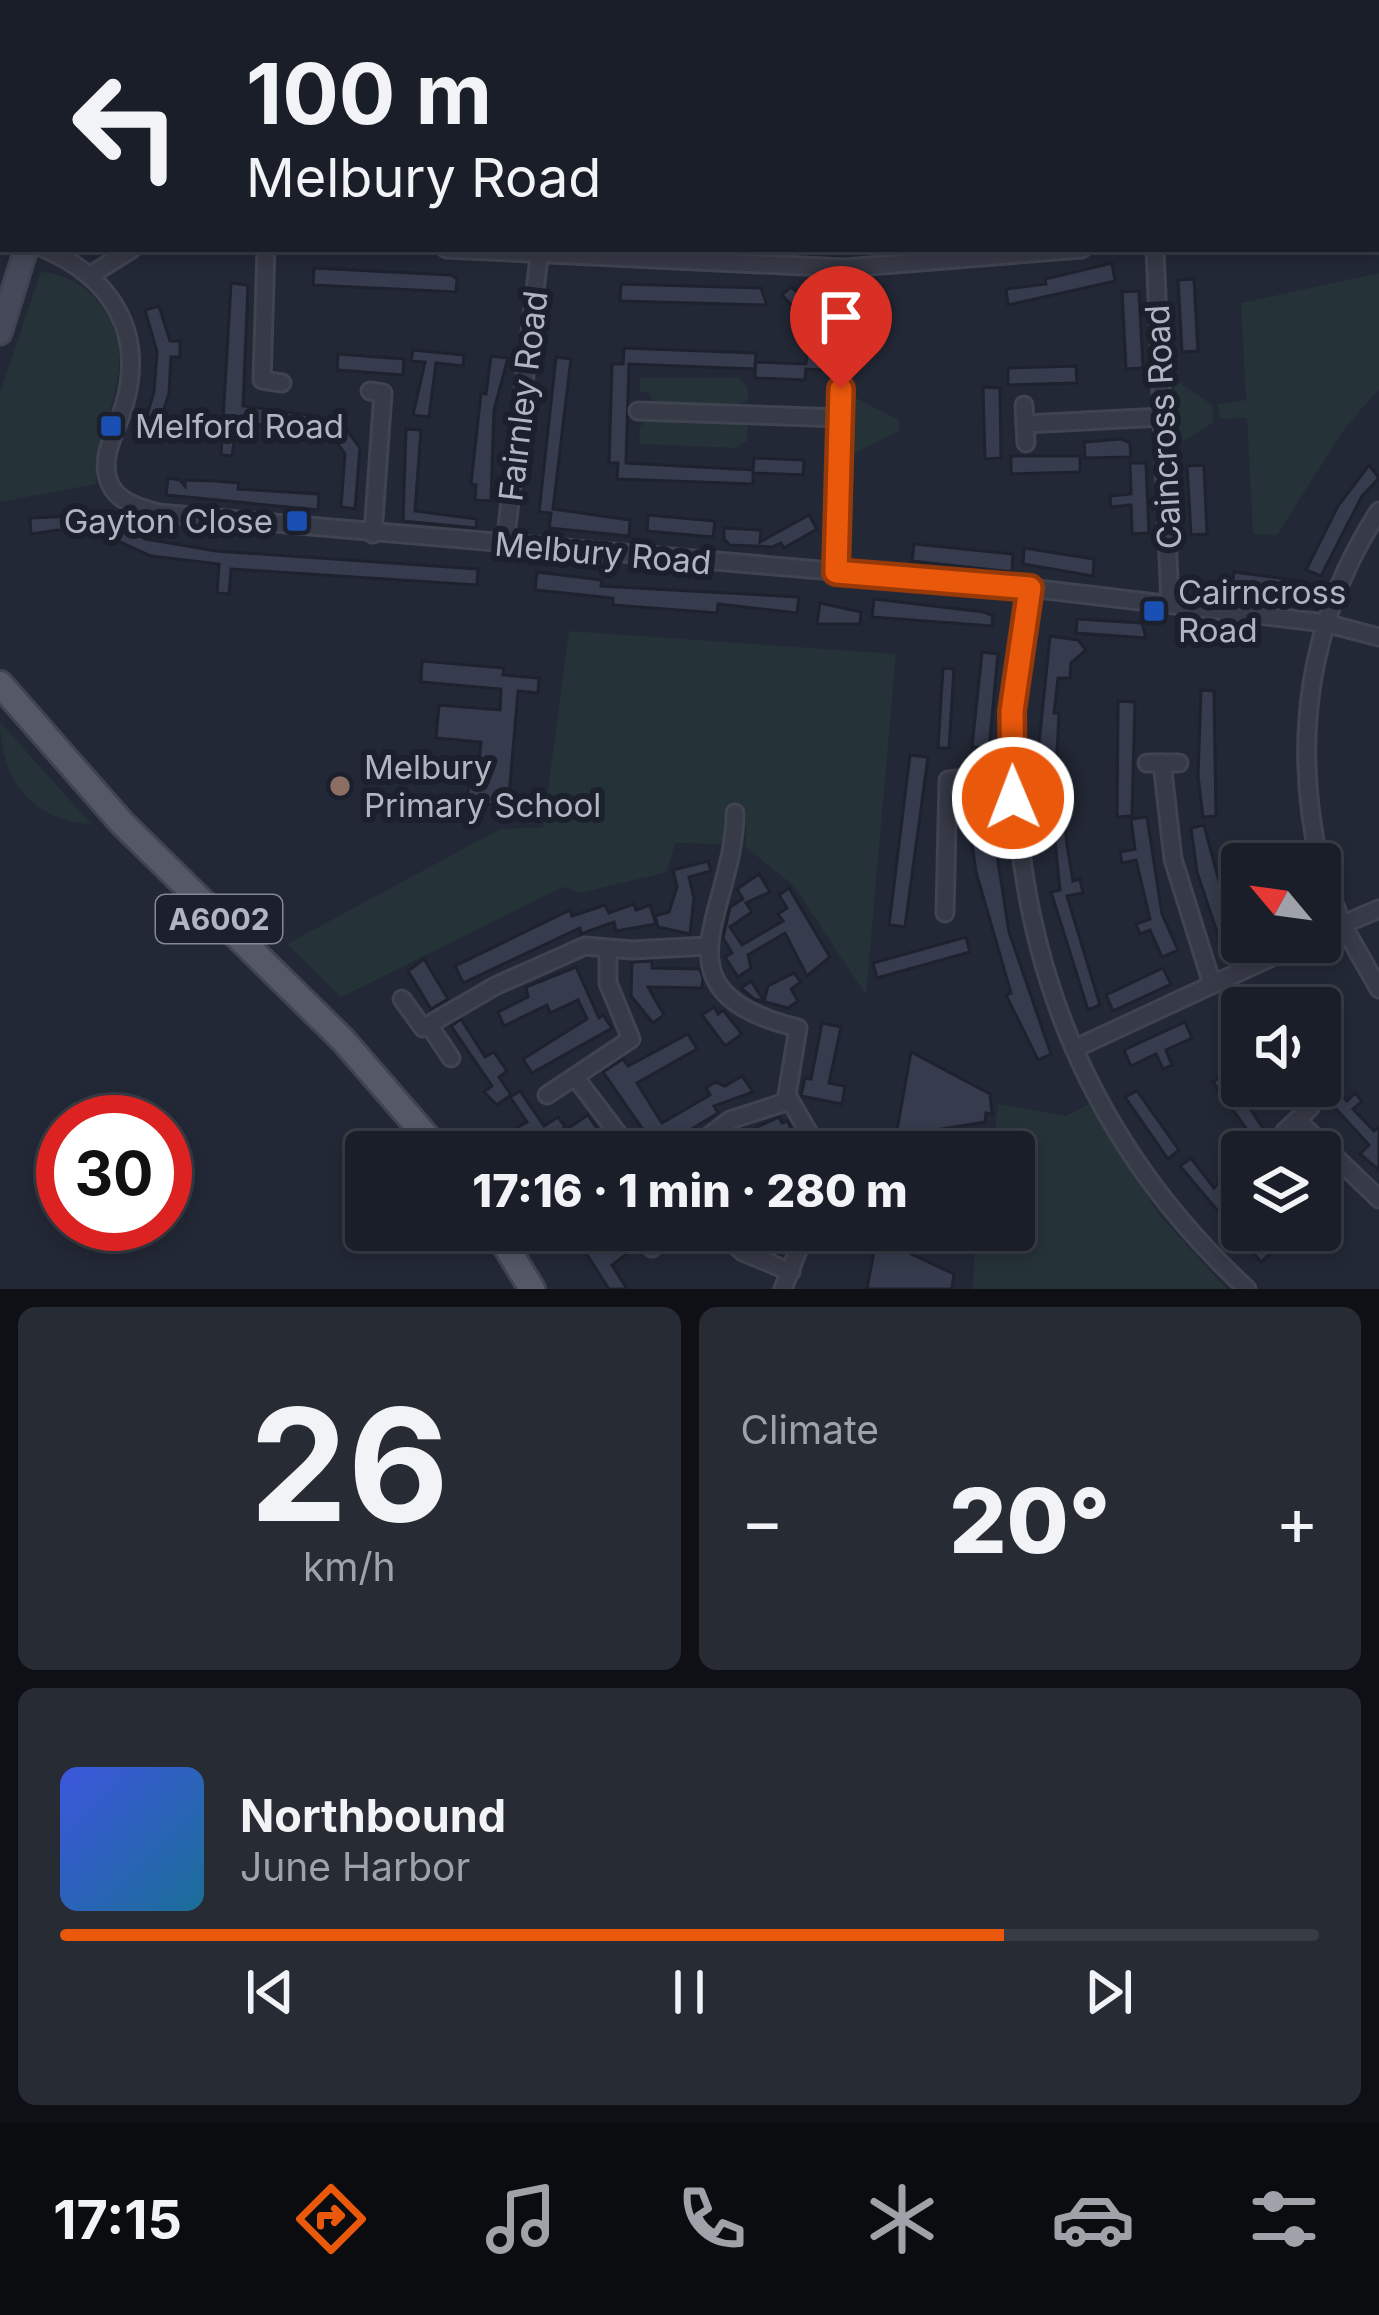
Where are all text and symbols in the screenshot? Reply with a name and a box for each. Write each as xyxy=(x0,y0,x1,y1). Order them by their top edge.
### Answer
text: 100 m xyxy=(246,43,492,144)
icon: left xyxy=(48,48,204,204)
text: Melbury Road xyxy=(246,145,601,210)
pin xyxy=(790,266,892,389)
icon: arrive xyxy=(808,284,874,350)
street label: Fairnley Road xyxy=(490,289,556,503)
street label: Caincross Road xyxy=(1137,304,1189,550)
place label: Melford Road xyxy=(135,406,344,446)
marker: Melford Road xyxy=(98,413,124,439)
place label: Gayton Close xyxy=(64,501,273,541)
marker: Gayton Close xyxy=(284,508,310,534)
street label: Melbury Road xyxy=(493,524,713,582)
place label: Cairncross Road xyxy=(1178,572,1346,650)
marker: Cairncross Road xyxy=(1141,598,1167,624)
position arrow xyxy=(950,735,1076,861)
place label: Melbury Primary School xyxy=(364,747,601,825)
marker: Melbury Primary School xyxy=(327,773,353,799)
north arrow xyxy=(1221,843,1341,963)
map controls xyxy=(1221,843,1341,1251)
road number: A6002 xyxy=(156,895,282,943)
button: sound xyxy=(1221,987,1341,1107)
speed limit sign: 30 xyxy=(36,1095,192,1251)
button: layers xyxy=(1221,1131,1341,1251)
text: 17:16 · 1 min · 280 m xyxy=(472,1163,908,1218)
text: 26 xyxy=(249,1370,449,1559)
text: Climate xyxy=(741,1406,879,1453)
text: 20° xyxy=(949,1466,1110,1575)
text: − xyxy=(741,1481,784,1561)
text: + xyxy=(1275,1481,1319,1561)
text: km/h xyxy=(303,1543,396,1590)
text: Northbound xyxy=(240,1788,506,1843)
text: June Harbor xyxy=(240,1843,470,1890)
icon: previous xyxy=(237,1959,303,2025)
icon: pause xyxy=(656,1959,722,2025)
icon: next xyxy=(1076,1959,1142,2025)
icon: directions xyxy=(289,2177,373,2261)
icon: music xyxy=(479,2177,563,2261)
icon: phone xyxy=(670,2177,754,2261)
icon: climate xyxy=(860,2177,944,2261)
icon: car xyxy=(1051,2177,1135,2261)
icon: filters xyxy=(1242,2177,1326,2261)
text: 17:15 xyxy=(53,2187,182,2252)

